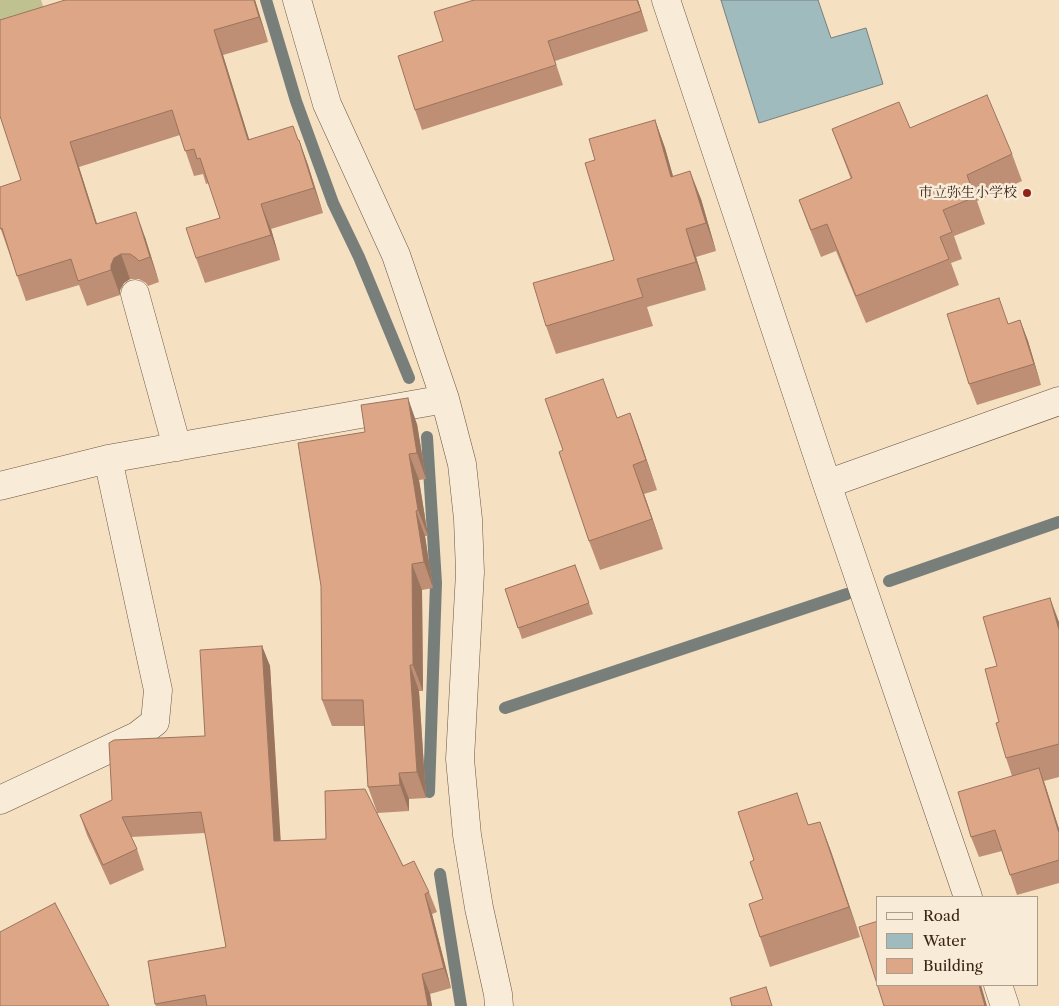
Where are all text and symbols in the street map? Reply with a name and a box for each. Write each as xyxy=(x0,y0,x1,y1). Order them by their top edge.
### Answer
place label: 市立弥生小学校 xyxy=(919,185,1017,201)
marker: 市立弥生小学校 xyxy=(1021,187,1033,199)
legend xyxy=(876,896,1039,986)
text: Road xyxy=(923,906,960,925)
text: Water xyxy=(923,931,966,950)
text: Building xyxy=(923,956,983,975)

